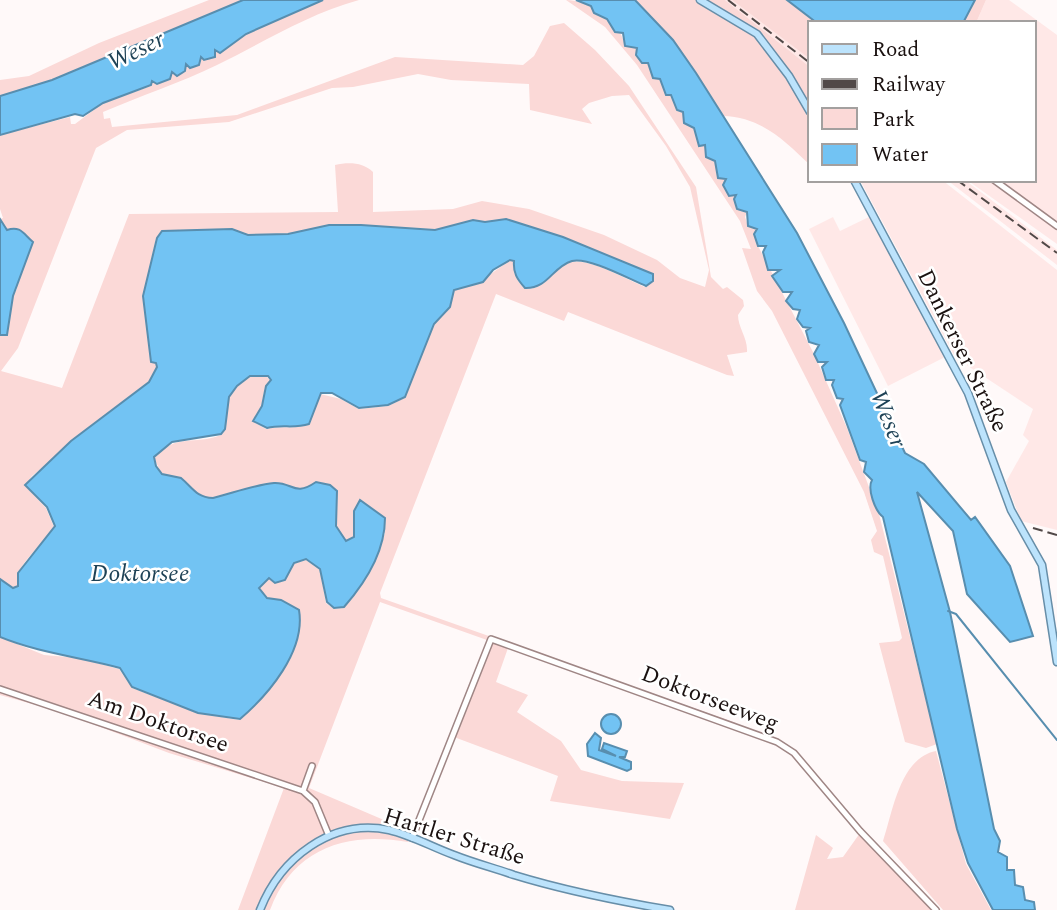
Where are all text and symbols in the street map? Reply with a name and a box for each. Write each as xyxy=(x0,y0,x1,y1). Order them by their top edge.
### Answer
water label: Weser xyxy=(101,21,171,80)
legend xyxy=(808,21,1036,182)
text: Road xyxy=(872,34,919,66)
text: Railway xyxy=(872,69,946,101)
text: Park xyxy=(872,104,916,136)
text: Water xyxy=(872,139,928,171)
street label: Dankerser Straße xyxy=(907,264,1017,438)
water label: Weser xyxy=(860,385,916,454)
water label: Doktorsee xyxy=(91,556,189,592)
street label: Doktorseeweg xyxy=(636,657,784,741)
street label: Am Doktorsee xyxy=(83,681,233,763)
street label: Hartler Straße xyxy=(379,799,529,875)

